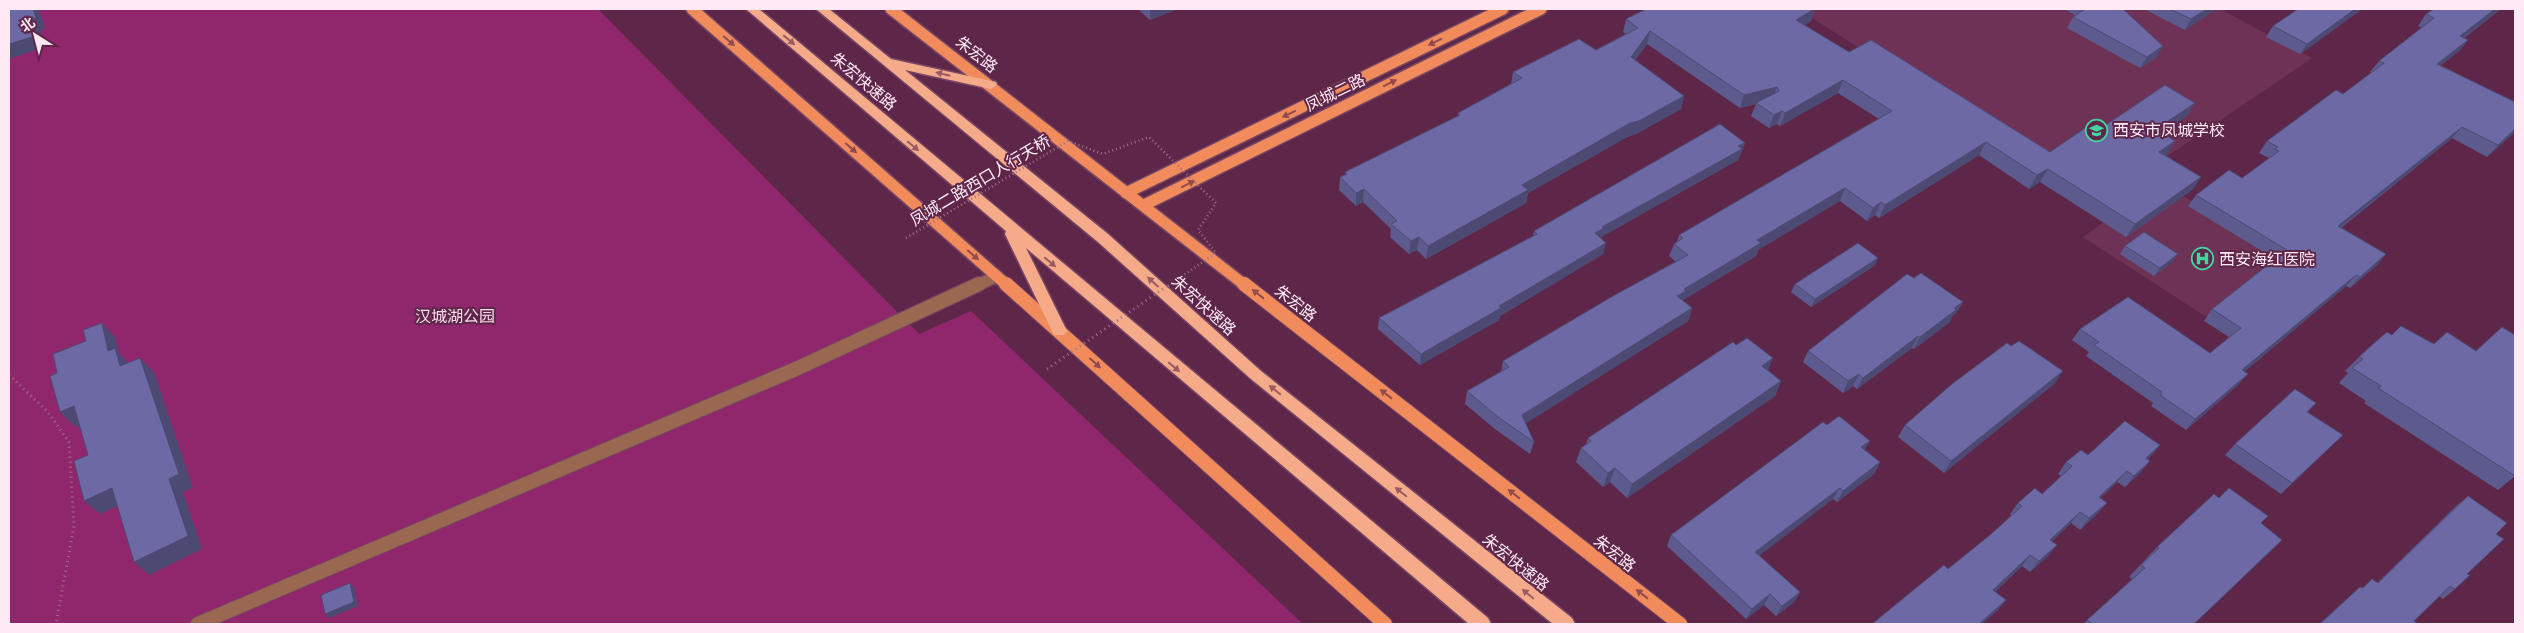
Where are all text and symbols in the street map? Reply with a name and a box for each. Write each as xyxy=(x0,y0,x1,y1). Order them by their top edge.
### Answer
north arrow xyxy=(10,10,60,60)
text: 北 xyxy=(16,13,38,35)
street label: 朱宏路 xyxy=(952,31,1002,77)
one-way arrow xyxy=(723,35,735,47)
one-way arrow xyxy=(782,35,795,46)
one-way arrow xyxy=(1427,38,1442,46)
street label: 朱宏快速路 xyxy=(827,48,901,114)
street label: 凤城二路 xyxy=(1302,69,1368,115)
one-way arrow xyxy=(935,70,951,78)
one-way arrow xyxy=(1383,79,1397,87)
one-way arrow xyxy=(1281,109,1296,118)
school or university icon: 西安市凤城学校 xyxy=(2085,118,2109,142)
place label: 西安市凤城学校 xyxy=(2113,120,2225,140)
street label: 凤城二路西口人行天桥 xyxy=(906,130,1054,230)
one-way arrow xyxy=(906,140,919,151)
one-way arrow xyxy=(845,142,857,154)
one-way arrow xyxy=(1181,179,1195,187)
hospital icon: 西安海红医院 xyxy=(2191,247,2215,271)
one-way arrow xyxy=(967,249,979,261)
place label: 西安海红医院 xyxy=(2219,249,2315,269)
one-way arrow xyxy=(1043,257,1056,268)
street label: 朱宏快速路 xyxy=(1168,271,1240,339)
one-way arrow xyxy=(1147,277,1160,288)
street label: 朱宏路 xyxy=(1271,280,1321,326)
one-way arrow xyxy=(1251,289,1265,299)
park label: 汉城湖公园 xyxy=(415,306,495,326)
one-way arrow xyxy=(1088,358,1101,369)
one-way arrow xyxy=(1168,361,1181,372)
one-way arrow xyxy=(1268,385,1282,395)
one-way arrow xyxy=(1379,389,1393,399)
one-way arrow xyxy=(1395,486,1408,497)
one-way arrow xyxy=(1508,489,1521,500)
street label: 朱宏快速路 xyxy=(1479,529,1553,595)
street label: 朱宏路 xyxy=(1590,530,1640,576)
one-way arrow xyxy=(1522,588,1535,599)
one-way arrow xyxy=(1636,589,1649,600)

